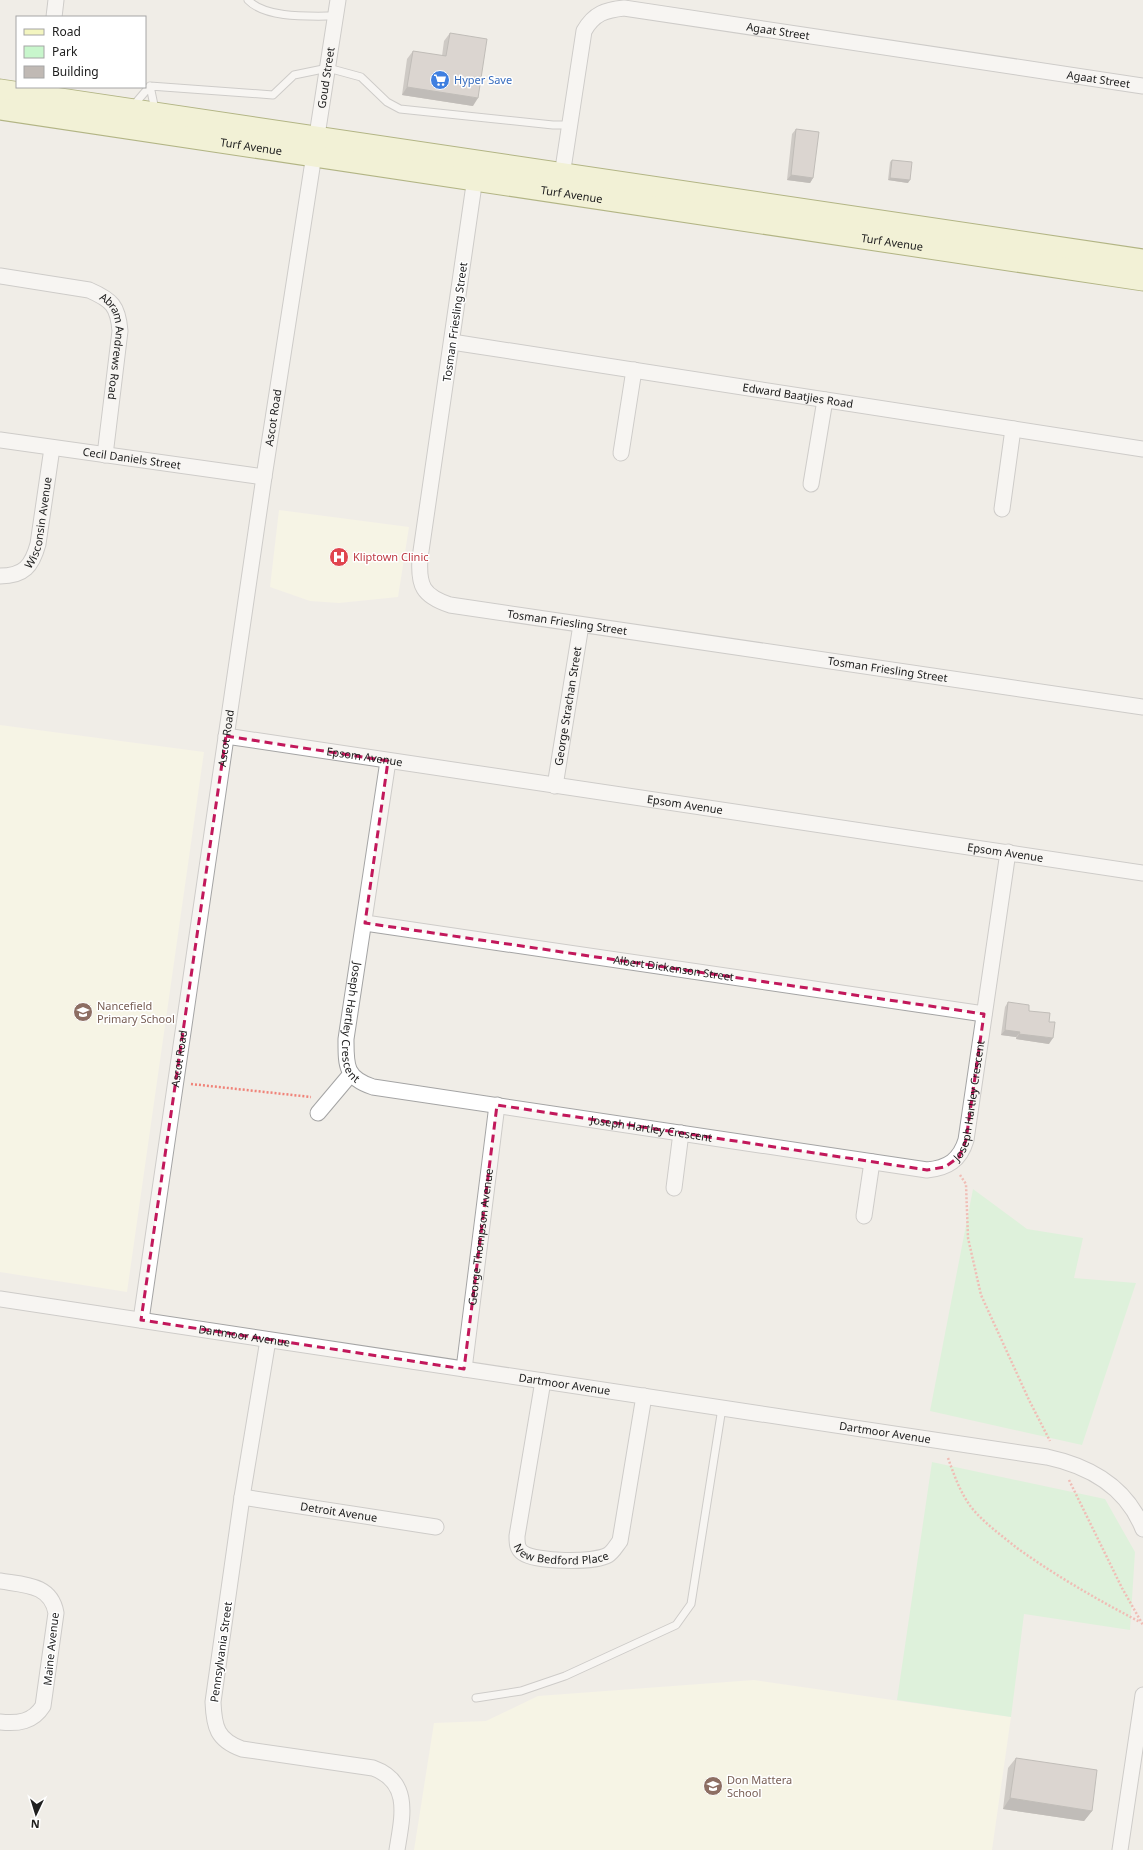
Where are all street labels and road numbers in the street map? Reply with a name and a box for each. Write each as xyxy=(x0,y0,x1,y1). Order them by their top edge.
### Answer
street label: Agaat Street xyxy=(745,18,811,43)
street label: Goud Street xyxy=(313,46,338,109)
street label: Agaat Street xyxy=(1066,67,1131,91)
street label: Turf Avenue xyxy=(219,134,283,158)
street label: Turf Avenue xyxy=(540,182,604,206)
street label: Turf Avenue xyxy=(860,230,924,254)
street label: Tosman Friesling Street xyxy=(439,261,470,383)
street label: Abram Andrews Road xyxy=(97,289,128,401)
street label: Edward Baatjies Road xyxy=(742,379,854,411)
street label: Ascot Road xyxy=(261,388,285,447)
street label: Cecil Daniels Street xyxy=(82,444,182,472)
street label: Wisconsin Avenue xyxy=(21,476,55,571)
street label: Tosman Friesling Street xyxy=(506,606,628,638)
street label: George Strachan Street xyxy=(550,645,584,767)
street label: Tosman Friesling Street xyxy=(827,653,949,685)
street label: Ascot Road xyxy=(214,709,237,768)
street label: Epsom Avenue xyxy=(326,743,404,769)
street label: Epsom Avenue xyxy=(646,791,724,817)
street label: Epsom Avenue xyxy=(966,839,1044,865)
street label: Albert Dickenson Street xyxy=(612,952,735,984)
street label: Joseph Hartley Crescent xyxy=(339,960,366,1086)
street label: Ascot Road xyxy=(167,1029,190,1088)
street label: Joseph Hartley Crescent xyxy=(949,1039,987,1165)
street label: Joseph Hartley Crescent xyxy=(589,1112,713,1145)
street label: George Thompson Avenue xyxy=(464,1167,496,1306)
street label: Dartmoor Avenue xyxy=(197,1321,291,1350)
street label: Dartmoor Avenue xyxy=(518,1369,612,1398)
street label: Dartmoor Avenue xyxy=(838,1418,932,1446)
street label: Detroit Avenue xyxy=(299,1498,378,1525)
street label: New Bedford Place xyxy=(510,1541,611,1567)
street label: Pennsylvania Street xyxy=(206,1601,235,1703)
street label: Maine Avenue xyxy=(39,1612,62,1686)

